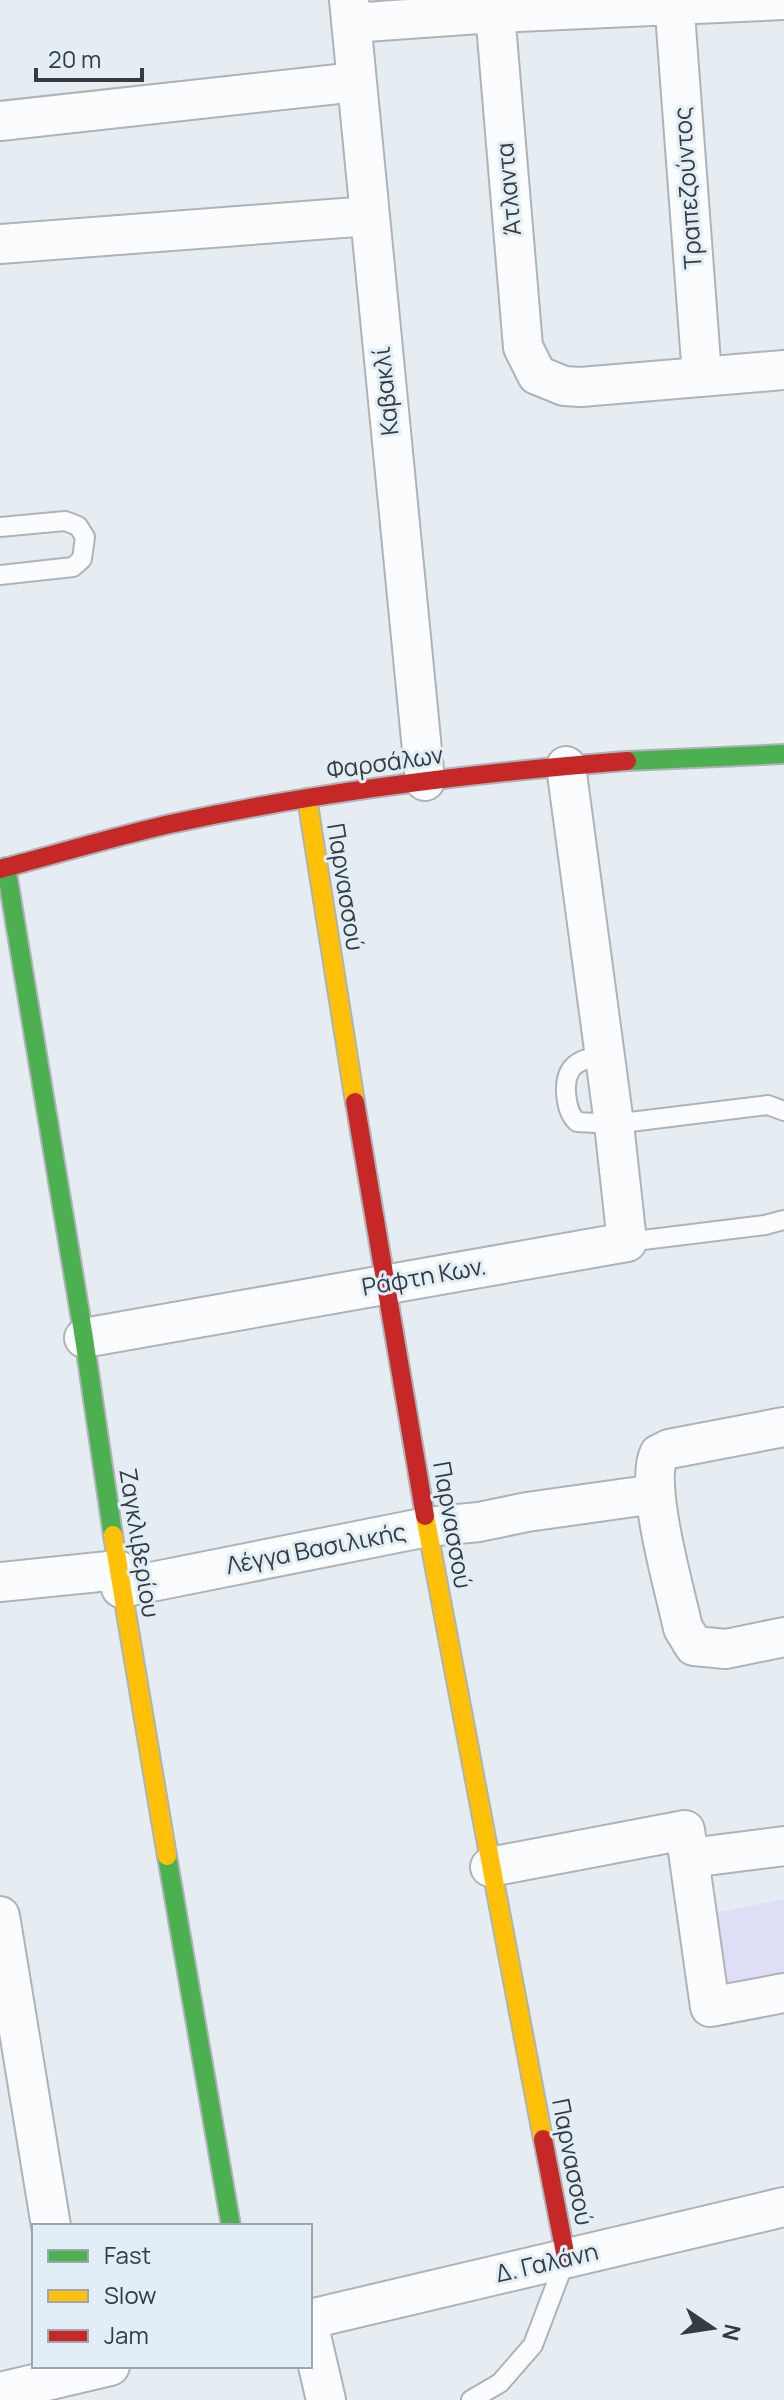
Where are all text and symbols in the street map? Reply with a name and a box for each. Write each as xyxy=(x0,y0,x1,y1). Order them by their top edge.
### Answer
scale bar xyxy=(36,32,142,82)
text: 20 m xyxy=(48,42,101,75)
street label: Τραπεζούντος xyxy=(664,106,709,270)
street label: Άτλαντα xyxy=(487,141,528,237)
street label: Καβακλί xyxy=(363,345,406,437)
street label: Φαρσάλων xyxy=(324,737,445,786)
street label: Παρνασσού xyxy=(320,821,373,953)
street label: Ράφτη Κων. xyxy=(359,1248,489,1303)
street label: Παρνασσού xyxy=(426,1459,481,1591)
street label: Ζαγκλιβερίου xyxy=(112,1466,169,1620)
street label: Λέγγα Βασιλικής xyxy=(223,1514,409,1581)
street label: Παρνασσού xyxy=(545,2095,602,2228)
legend xyxy=(32,2224,312,2368)
street label: Δ. Γαλάνη xyxy=(492,2234,601,2289)
text: Fast xyxy=(104,2238,151,2271)
text: Slow xyxy=(104,2278,157,2311)
north arrow xyxy=(672,2288,752,2368)
text: Jam xyxy=(104,2318,149,2351)
text: N xyxy=(715,2321,748,2344)

